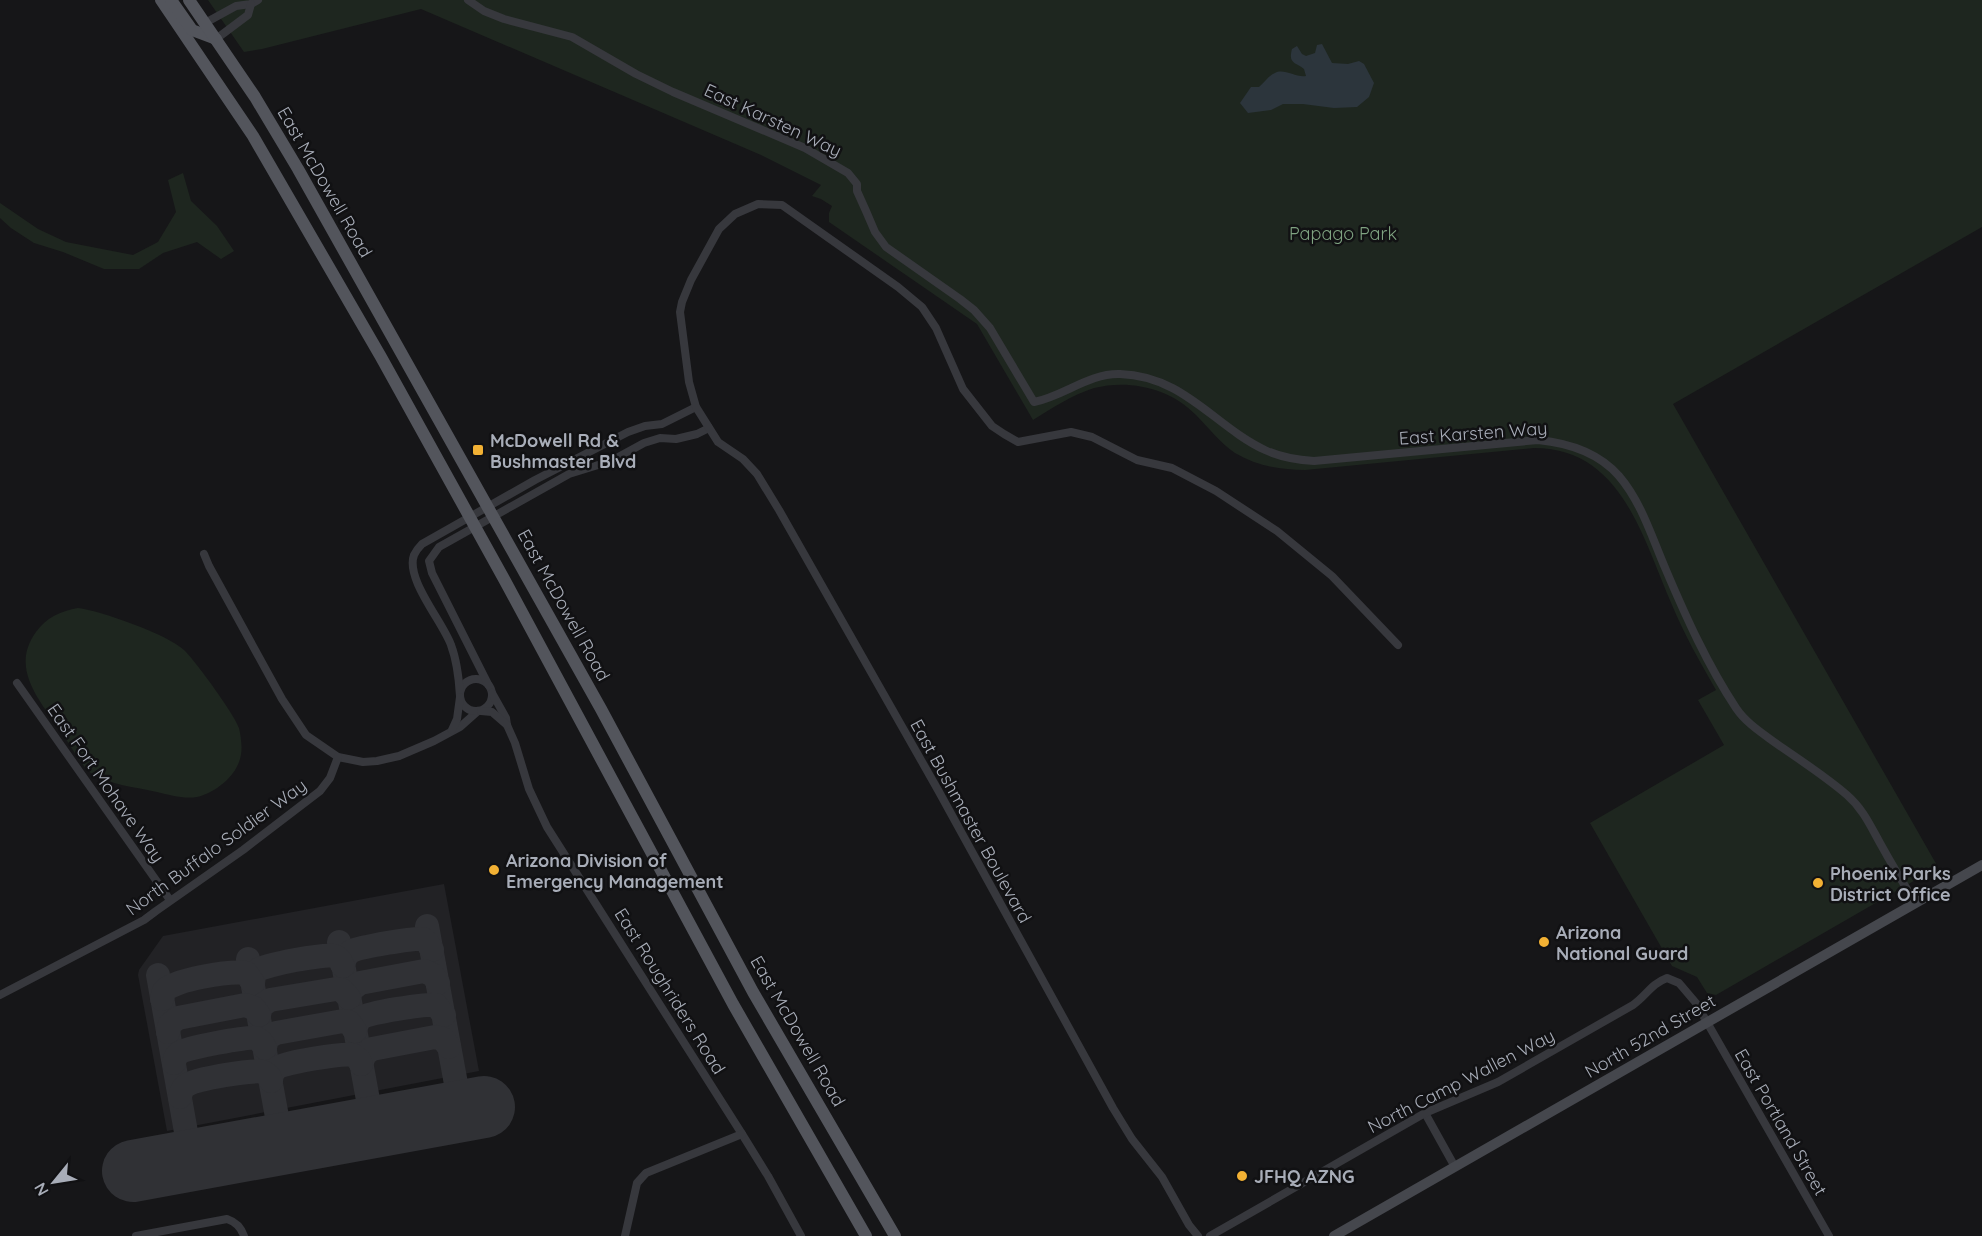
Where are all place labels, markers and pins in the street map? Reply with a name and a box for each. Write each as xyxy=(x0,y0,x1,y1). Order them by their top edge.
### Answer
place label: McDowell Rd & Bushmaster Blvd xyxy=(490,429,636,473)
marker: McDowell Rd & Bushmaster Blvd xyxy=(471,443,485,457)
place label: Arizona Division of Emergency Management xyxy=(506,849,724,893)
place label: Phoenix Parks District Office xyxy=(1830,862,1951,906)
marker: Arizona Division of Emergency Management xyxy=(487,863,501,877)
marker: Phoenix Parks District Office xyxy=(1811,876,1825,890)
place label: Arizona National Guard xyxy=(1556,921,1688,965)
marker: Arizona National Guard xyxy=(1537,935,1551,949)
place label: JFHQ AZNG xyxy=(1254,1165,1355,1188)
marker: JFHQ AZNG xyxy=(1235,1169,1249,1183)

